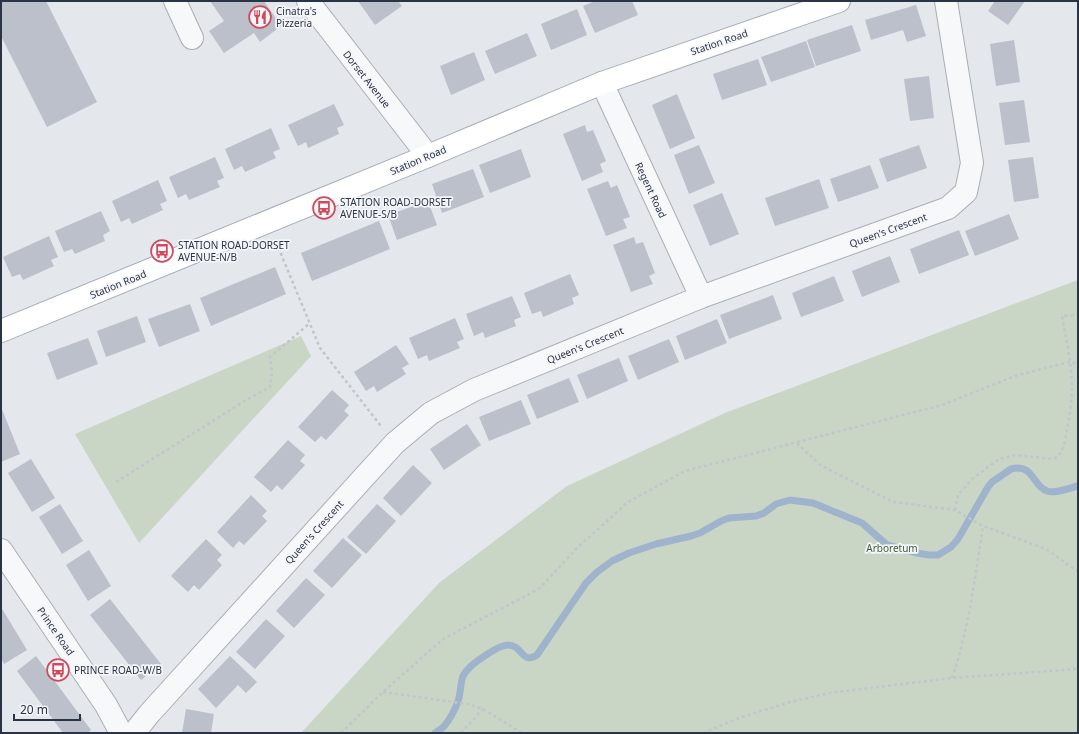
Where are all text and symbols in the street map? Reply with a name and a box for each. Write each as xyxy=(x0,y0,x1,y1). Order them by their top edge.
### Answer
restaurant icon: Cinatra's Pizzeria xyxy=(247,4,273,30)
place label: Cinatra's Pizzeria xyxy=(276,4,317,30)
street label: Station Road xyxy=(688,26,750,58)
street label: Dorset Avenue xyxy=(340,47,394,111)
street label: Station Road xyxy=(388,142,448,178)
street label: Regent Road xyxy=(632,160,670,220)
bus stop icon: STATION ROAD-DORSET AVENUE-S/B xyxy=(311,195,337,221)
place label: STATION ROAD-DORSET AVENUE-S/B xyxy=(340,195,452,221)
street label: Queen's Crescent xyxy=(847,209,929,251)
bus stop icon: STATION ROAD-DORSET AVENUE-N/B xyxy=(149,238,175,264)
place label: STATION ROAD-DORSET AVENUE-N/B xyxy=(178,238,290,264)
street label: Station Road xyxy=(88,266,148,302)
street label: Queen's Crescent xyxy=(545,323,626,367)
street label: Queen's Crescent xyxy=(281,497,347,567)
park label: Arboretum xyxy=(866,541,918,555)
street label: Prince Road xyxy=(34,604,78,658)
bus stop icon: PRINCE ROAD-W/B xyxy=(45,657,71,683)
place label: PRINCE ROAD-W/B xyxy=(74,663,162,677)
scale bar xyxy=(14,696,80,722)
text: 20 m xyxy=(20,701,48,718)

